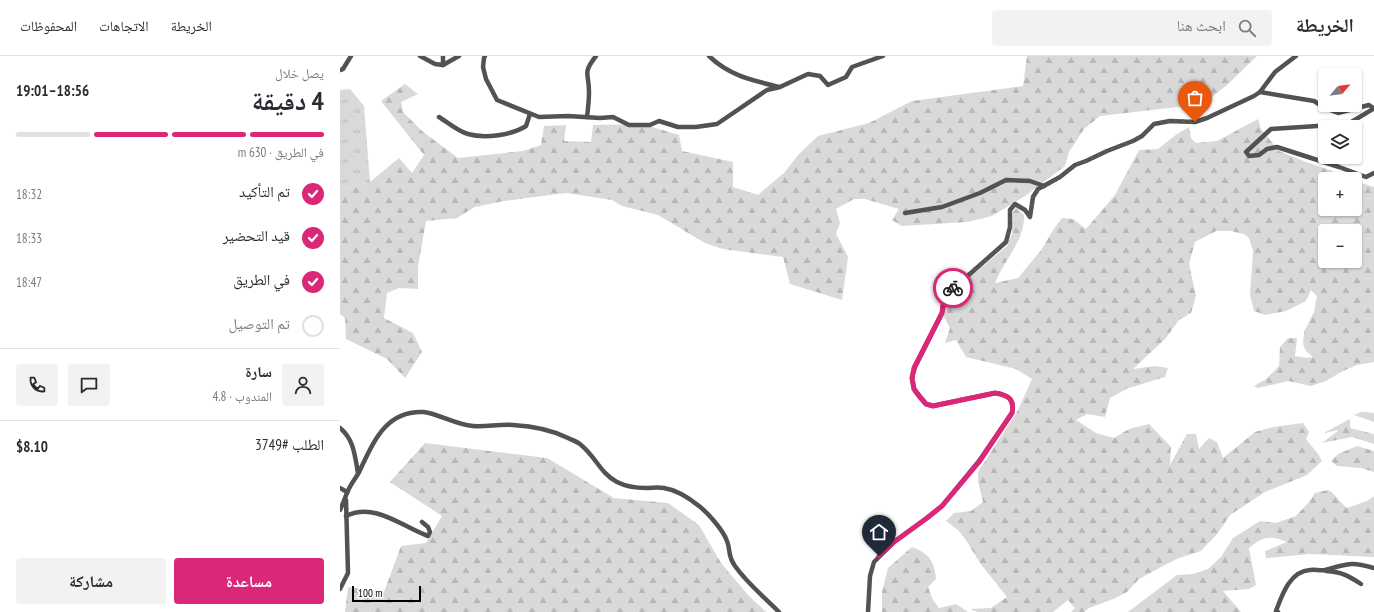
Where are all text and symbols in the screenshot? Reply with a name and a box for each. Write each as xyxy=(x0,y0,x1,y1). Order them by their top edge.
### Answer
search box xyxy=(992,10,1272,46)
text: الخريطة xyxy=(1296,13,1354,37)
text: ابحث هنا xyxy=(1177,16,1226,35)
text: المحفوظات xyxy=(20,17,77,35)
text: الاتجاهات xyxy=(99,17,149,35)
text: الخريطة xyxy=(171,17,212,35)
icon: search xyxy=(1236,17,1258,39)
text: يصل خلال xyxy=(275,65,324,82)
north arrow xyxy=(1318,68,1362,112)
map controls xyxy=(1318,68,1362,268)
text: 18:56–19:01 xyxy=(16,81,89,100)
pin xyxy=(1178,81,1212,122)
text: 4 دقيقة xyxy=(252,84,324,117)
icon: bag xyxy=(1184,87,1206,109)
button: layers xyxy=(1318,120,1362,164)
text: في الطريق · 630 m xyxy=(238,144,324,161)
button: + xyxy=(1318,172,1362,216)
text: تم التأكيد xyxy=(239,182,290,201)
icon: check xyxy=(302,183,324,205)
text: 18:32 xyxy=(16,186,42,203)
button: − xyxy=(1318,224,1362,268)
text: قيد التحضير xyxy=(223,226,290,245)
icon: check xyxy=(302,227,324,249)
text: 18:33 xyxy=(16,230,42,247)
courier xyxy=(933,268,973,308)
text: في الطريق xyxy=(233,270,290,289)
icon: check xyxy=(302,271,324,293)
text: 18:47 xyxy=(16,274,42,291)
icon: bike xyxy=(942,277,964,299)
text: تم التوصيل xyxy=(229,314,290,333)
text: سارة xyxy=(245,362,272,381)
button: phone xyxy=(16,364,58,406)
button: chat xyxy=(68,364,110,406)
button: person xyxy=(282,364,324,406)
text: المندوب · 4.8 xyxy=(212,388,272,405)
text: الطلب #3749 xyxy=(255,435,324,454)
text: $8.10 xyxy=(16,437,48,456)
pin xyxy=(862,515,896,556)
icon: home xyxy=(868,521,890,543)
button: مشاركة xyxy=(16,558,166,604)
button: مساعدة xyxy=(174,558,324,604)
scale bar xyxy=(352,584,421,603)
text: 100 m xyxy=(358,586,382,600)

